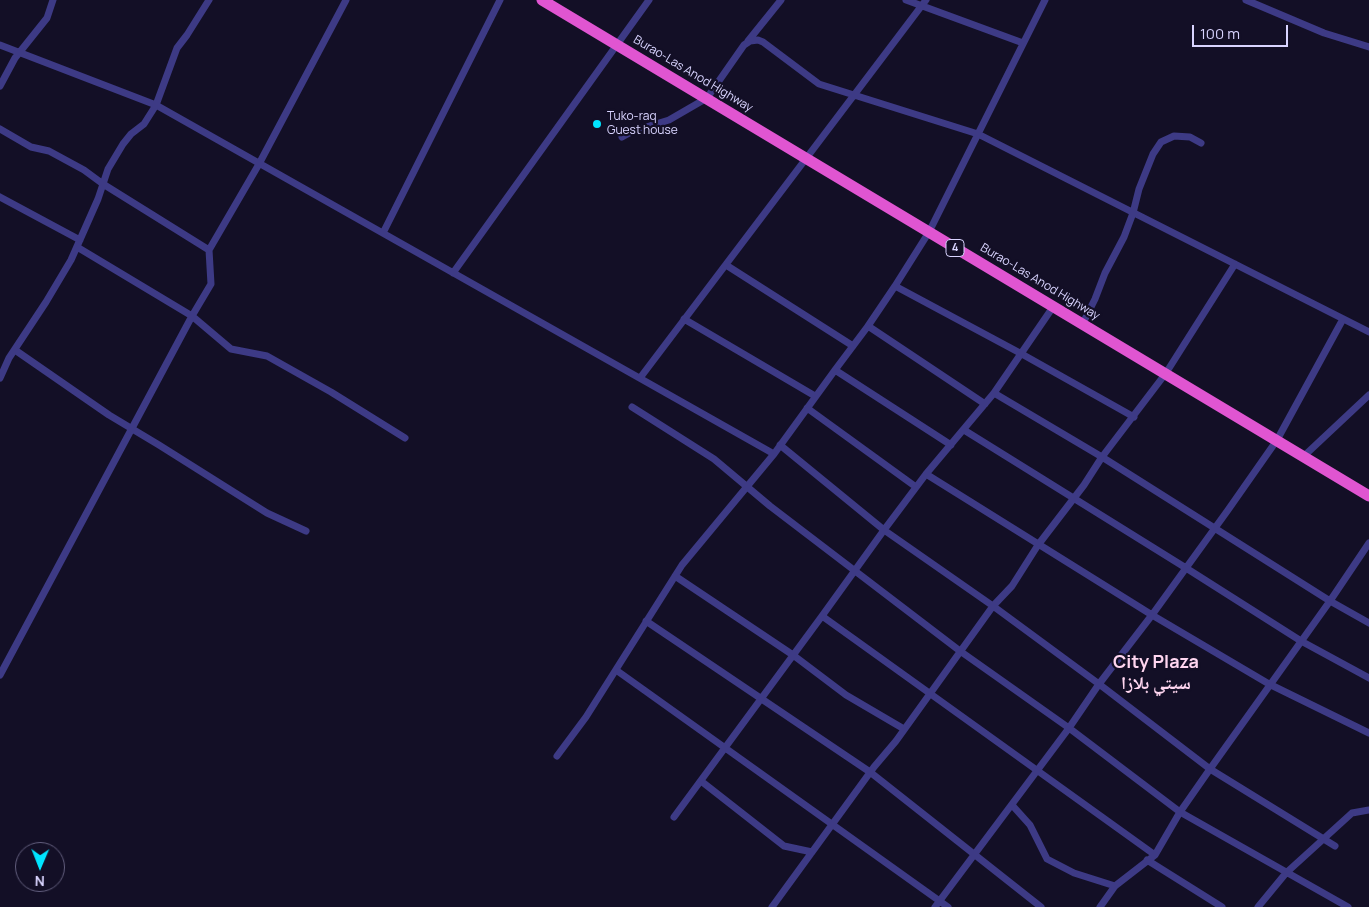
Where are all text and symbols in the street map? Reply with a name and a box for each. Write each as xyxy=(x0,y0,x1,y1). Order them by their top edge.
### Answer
scale bar xyxy=(1194,15,1290,47)
text: 100 m xyxy=(1200,23,1240,44)
street label: Burao-Las Anod Highway xyxy=(631,33,755,115)
place label: Tuko-raq Guest house xyxy=(607,110,678,138)
marker: Tuko-raq Guest house xyxy=(591,118,603,130)
road number: 4 xyxy=(946,240,964,256)
street label: Burao-Las Anod Highway xyxy=(978,241,1102,323)
district label: City Plaza سيتي بلازا xyxy=(1113,652,1199,694)
north arrow xyxy=(15,842,65,892)
text: N xyxy=(35,872,45,891)

